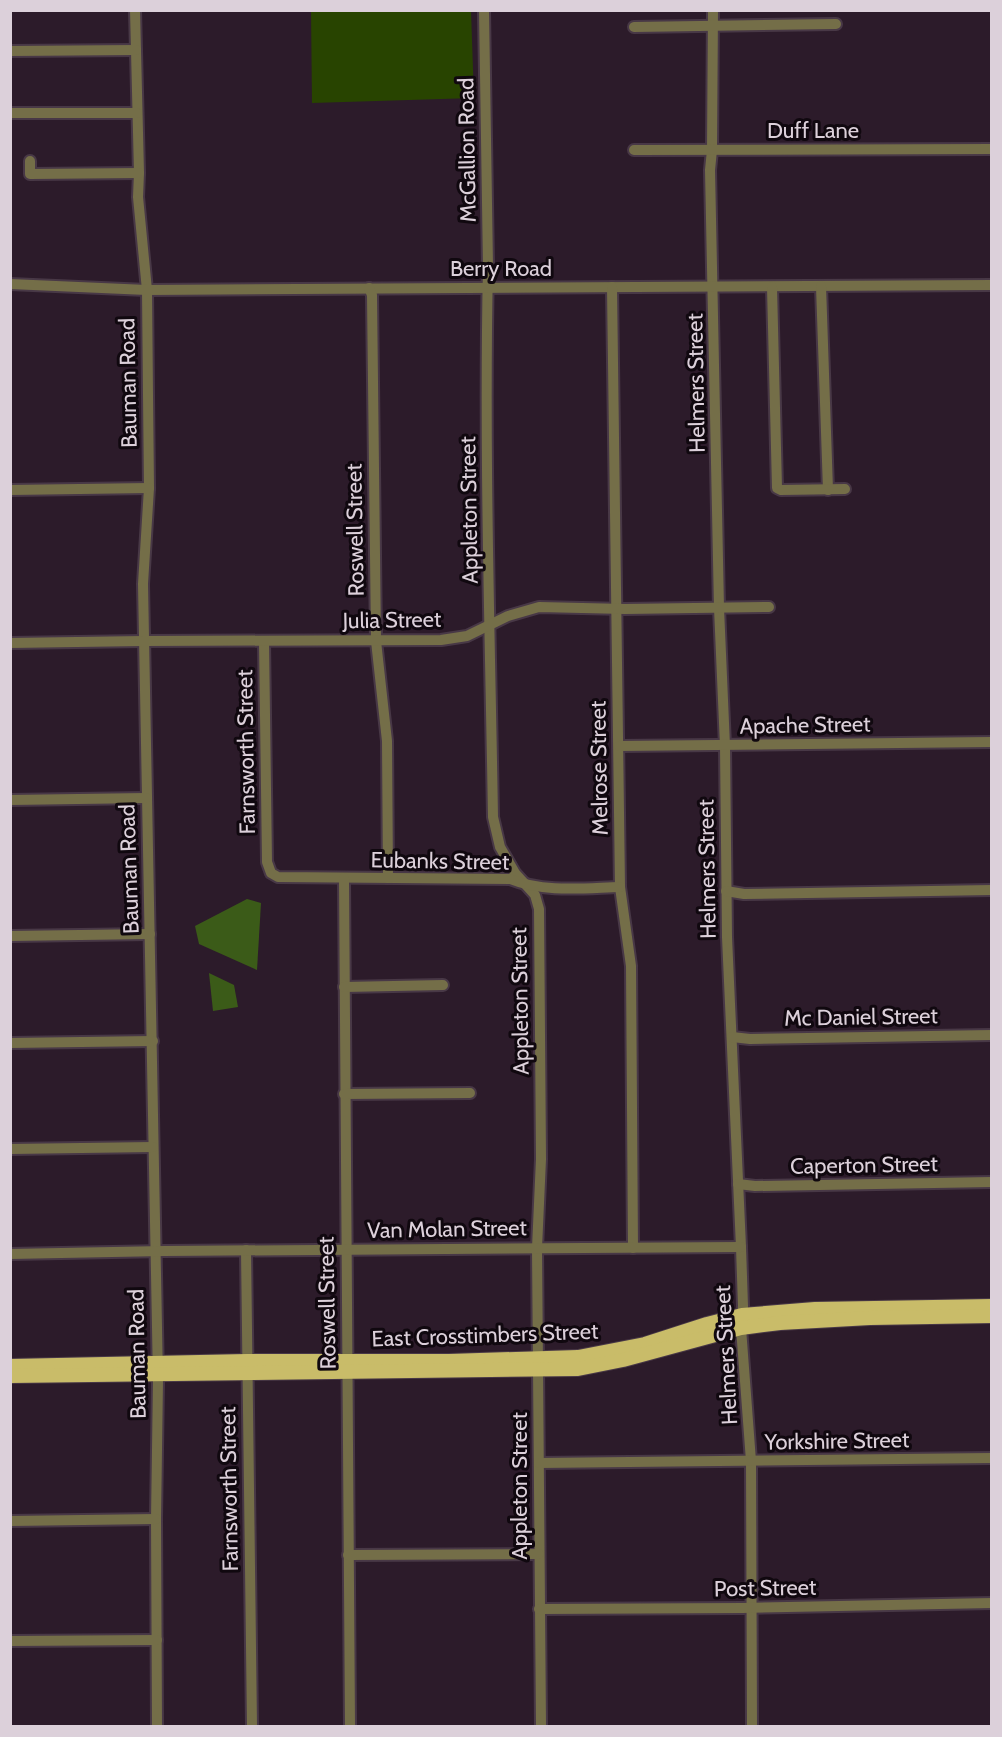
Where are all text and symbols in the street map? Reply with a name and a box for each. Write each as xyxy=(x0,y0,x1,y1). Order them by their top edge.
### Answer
street label: McGallion Road xyxy=(452,77,482,223)
street label: Duff Lane xyxy=(767,117,859,144)
street label: Berry Road xyxy=(450,255,552,282)
street label: Helmers Street xyxy=(681,312,711,453)
street label: Bauman Road xyxy=(113,318,143,448)
street label: Appleton Street xyxy=(454,435,484,584)
street label: Roswell Street xyxy=(340,463,370,597)
street label: Julia Street xyxy=(341,606,442,634)
street label: Farnsworth Street xyxy=(231,669,261,835)
street label: Melrose Street xyxy=(584,700,614,836)
street label: Apache Street xyxy=(739,710,871,740)
street label: Helmers Street xyxy=(692,798,722,939)
street label: Bauman Road xyxy=(113,804,145,934)
street label: Eubanks Street xyxy=(370,846,510,876)
street label: Appleton Street xyxy=(505,926,535,1075)
street label: Mc Daniel Street xyxy=(784,1002,939,1032)
street label: Caperton Street xyxy=(790,1150,939,1180)
street label: Van Molan Street xyxy=(367,1214,528,1244)
street label: Roswell Street xyxy=(312,1236,342,1370)
street label: Helmers Street xyxy=(709,1284,743,1426)
street label: Bauman Road xyxy=(122,1289,152,1419)
street label: East Crosstimbers Street xyxy=(371,1318,599,1352)
street label: Farnsworth Street xyxy=(214,1406,244,1572)
street label: Appleton Street xyxy=(506,1412,533,1560)
street label: Yorkshire Street xyxy=(763,1426,910,1456)
street label: Post Street xyxy=(714,1574,817,1602)

